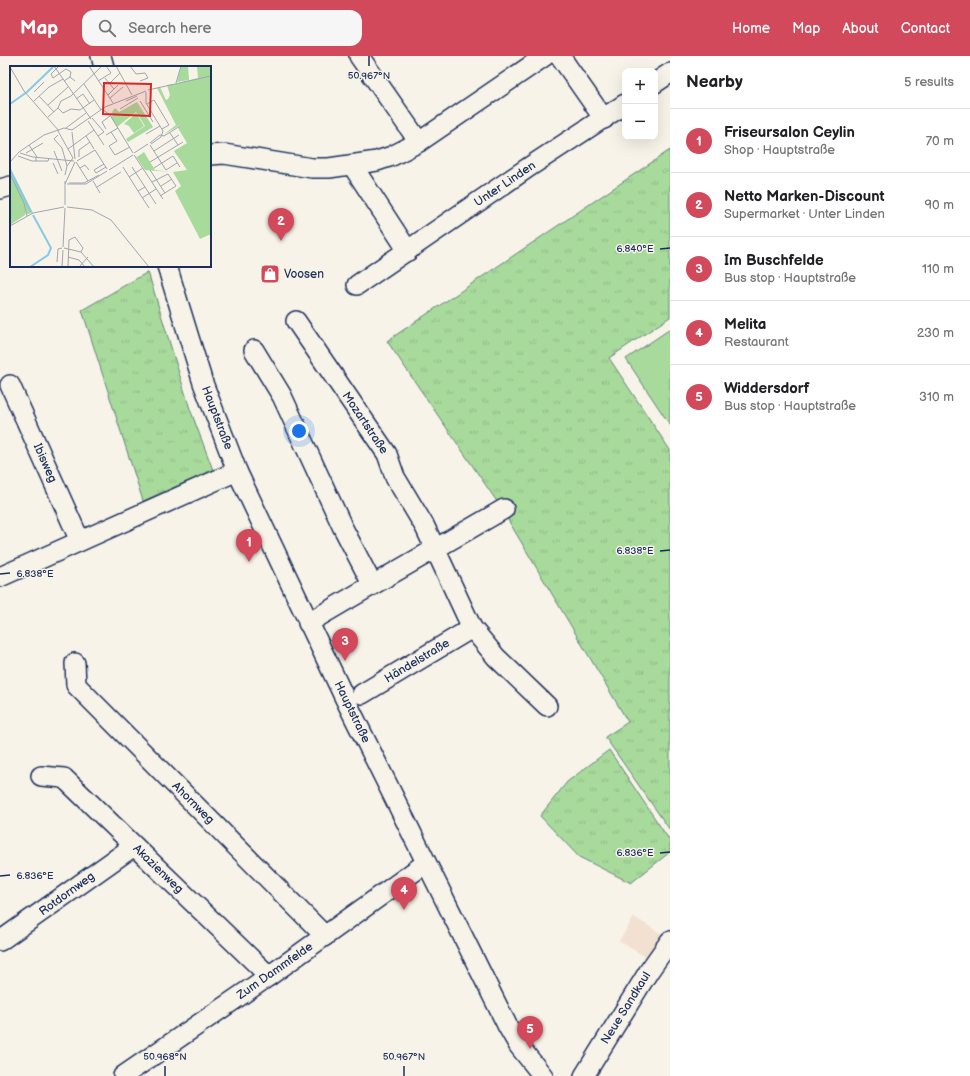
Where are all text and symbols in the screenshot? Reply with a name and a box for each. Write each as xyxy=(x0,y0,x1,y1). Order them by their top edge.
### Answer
search box xyxy=(82,10,362,46)
text: Map xyxy=(20,17,58,40)
icon: search xyxy=(96,17,118,39)
text: Search here xyxy=(128,19,211,38)
text: Home xyxy=(732,20,770,37)
text: Map xyxy=(792,20,820,37)
text: About xyxy=(842,20,879,37)
text: Contact xyxy=(901,20,950,37)
inset map xyxy=(10,66,211,267)
map controls xyxy=(622,68,658,140)
button: + xyxy=(622,68,658,104)
text: 50.967°N xyxy=(348,70,390,82)
text: Nearby xyxy=(686,72,743,92)
text: 5 results xyxy=(904,74,954,90)
button: − xyxy=(622,104,658,140)
text: Friseursalon Ceylin xyxy=(724,123,855,142)
text: 1 xyxy=(696,133,702,149)
text: 70 m xyxy=(926,133,954,149)
text: Shop · Hauptstraße xyxy=(724,142,835,158)
street label: Unter Linden xyxy=(471,158,539,210)
text: Netto Marken-Discount xyxy=(724,187,885,206)
text: 2 xyxy=(695,197,703,213)
text: 90 m xyxy=(925,197,954,213)
text: Supermarket · Unter Linden xyxy=(724,206,885,222)
pin: 2 xyxy=(268,208,294,241)
text: 6.840°E xyxy=(616,243,654,255)
text: Im Buschfelde xyxy=(724,251,824,270)
text: 3 xyxy=(695,261,703,277)
text: 110 m xyxy=(922,261,954,277)
shop icon: Voosen xyxy=(259,263,281,285)
place label: Voosen xyxy=(284,267,324,282)
text: Bus stop · Hauptstraße xyxy=(724,270,856,286)
text: Melita xyxy=(724,315,766,334)
text: 4 xyxy=(695,325,703,341)
text: 230 m xyxy=(917,325,954,341)
text: Restaurant xyxy=(724,334,789,350)
text: Widdersdorf xyxy=(724,379,809,398)
street label: Hauptstraße xyxy=(198,384,236,452)
street label: Mozartstraße xyxy=(339,389,391,457)
text: 5 xyxy=(695,389,703,405)
text: 310 m xyxy=(919,389,954,405)
text: Bus stop · Hauptstraße xyxy=(724,398,856,414)
your location xyxy=(289,421,309,441)
street label: Ibisweg xyxy=(30,441,60,485)
pin: 1 xyxy=(236,529,262,562)
text: 6.838°E xyxy=(616,545,654,557)
text: 6.838°E xyxy=(16,568,54,580)
pin: 3 xyxy=(332,628,358,661)
street label: Händelstraße xyxy=(382,636,452,686)
street label: Hauptstraße xyxy=(331,679,373,745)
street label: Ahornweg xyxy=(169,779,217,827)
street label: Akazienweg xyxy=(130,841,186,897)
text: 6.836°E xyxy=(616,847,654,859)
street label: Rotdornweg xyxy=(36,869,98,919)
text: 6.836°E xyxy=(16,870,54,882)
pin: 4 xyxy=(391,877,417,910)
street label: Zum Dammfelde xyxy=(233,939,316,1003)
street label: Neue Sandkaul xyxy=(598,969,654,1047)
pin: 5 xyxy=(517,1016,543,1049)
text: 50.968°N xyxy=(143,1051,187,1063)
text: 50.967°N xyxy=(383,1051,425,1063)

